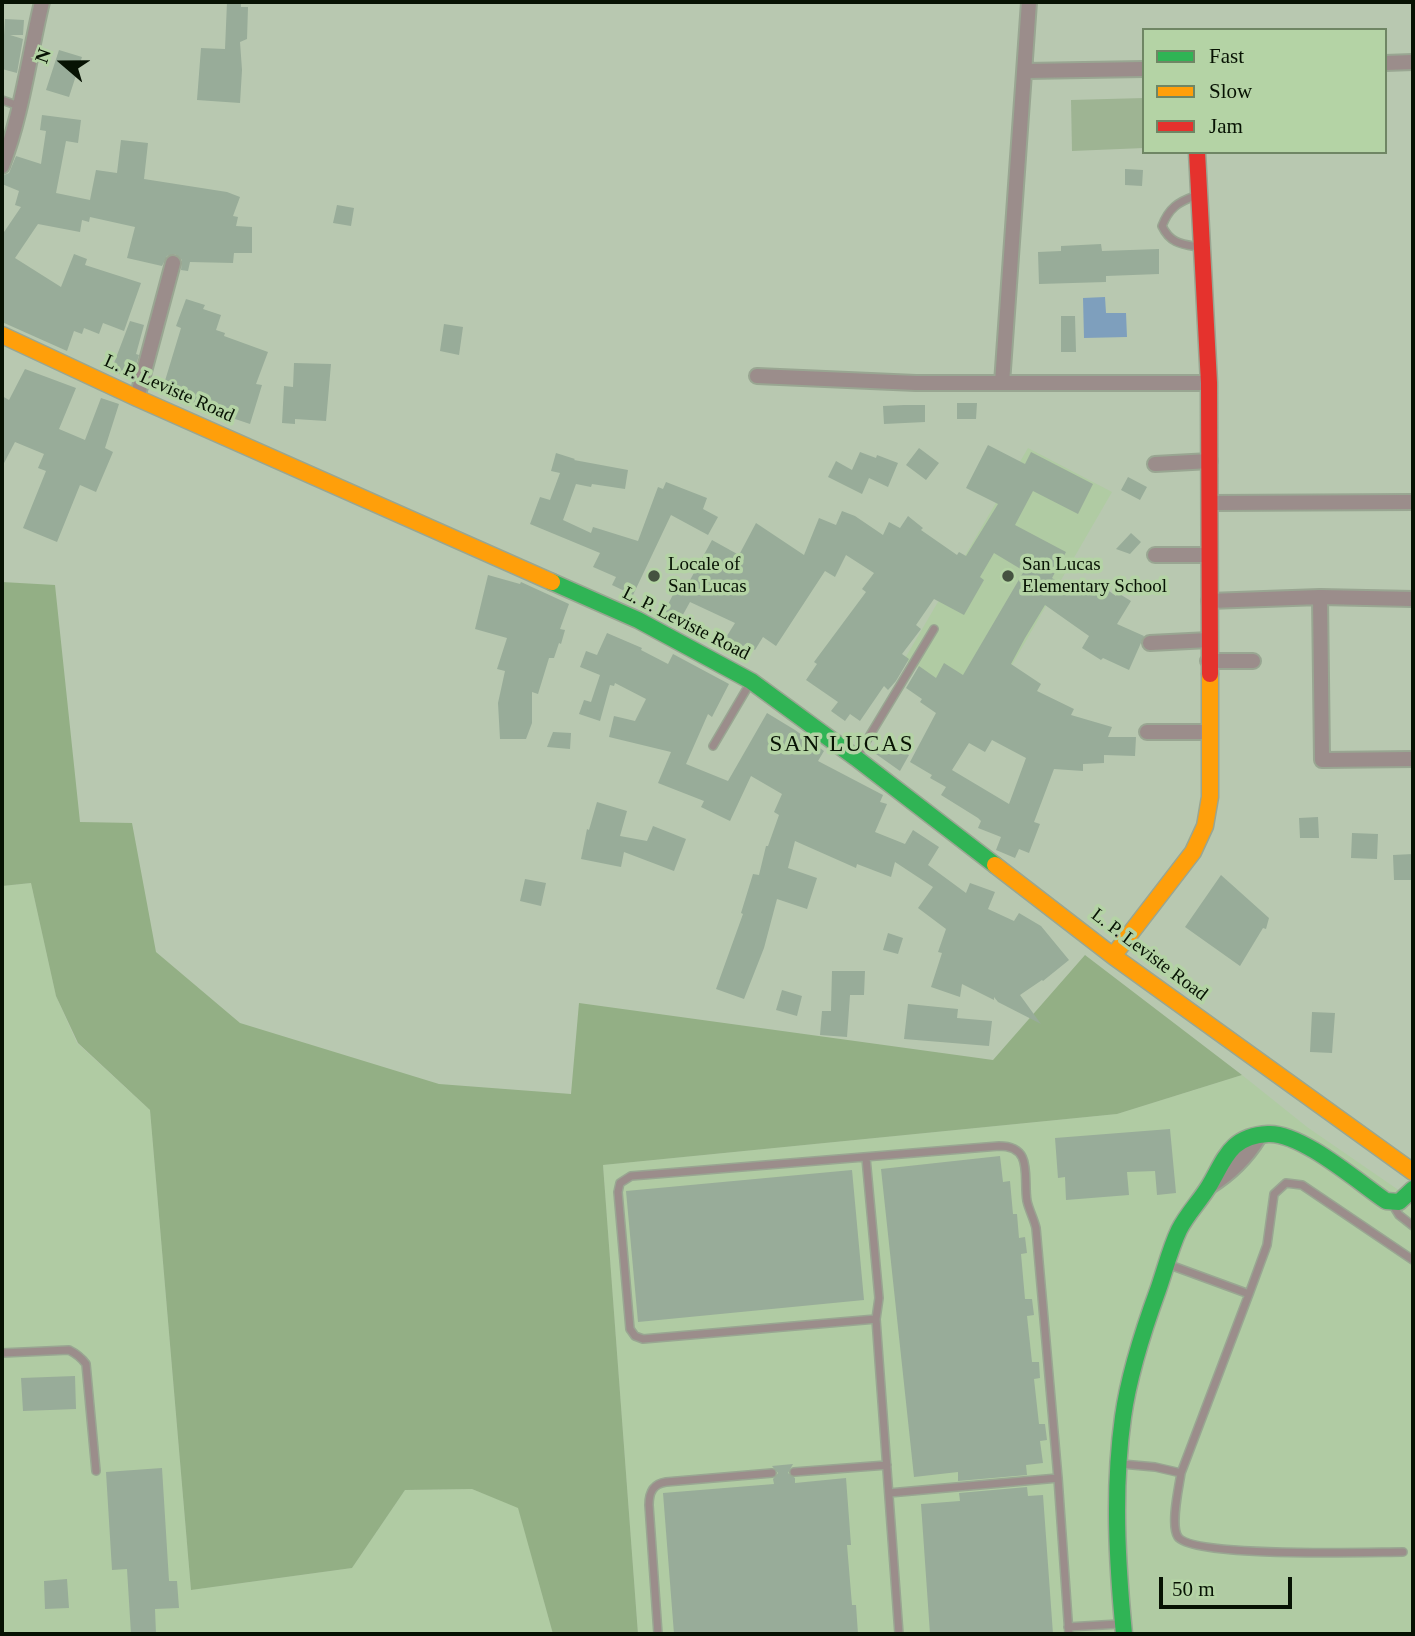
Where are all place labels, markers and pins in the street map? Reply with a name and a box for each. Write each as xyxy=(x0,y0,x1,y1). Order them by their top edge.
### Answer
place label: Locale of San Lucas xyxy=(668,554,747,598)
place label: San Lucas Elementary School xyxy=(1022,554,1167,598)
marker: Locale of San Lucas xyxy=(646,568,662,584)
marker: San Lucas Elementary School xyxy=(1000,568,1016,584)

